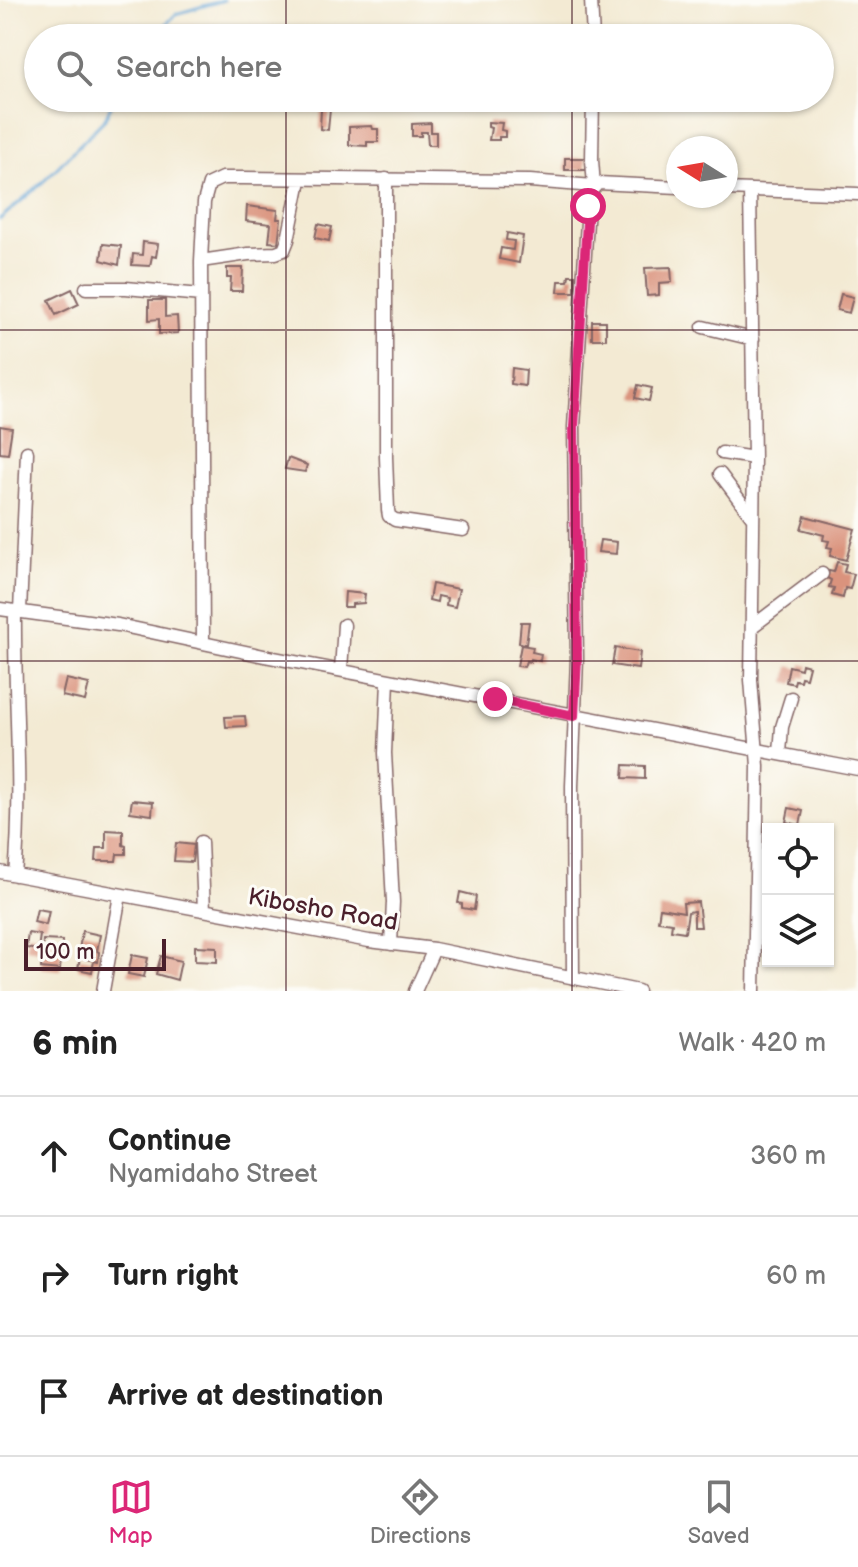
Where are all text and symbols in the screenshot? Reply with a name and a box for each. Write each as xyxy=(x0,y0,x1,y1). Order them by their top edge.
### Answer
search box xyxy=(24,24,834,112)
icon: search xyxy=(52,46,96,90)
text: Search here xyxy=(116,50,282,86)
north arrow xyxy=(666,136,738,208)
route start xyxy=(570,188,606,224)
route end xyxy=(477,681,513,717)
map controls xyxy=(762,823,834,967)
button: locate xyxy=(762,823,834,895)
street label: Kibosho Road xyxy=(246,882,400,937)
button: layers xyxy=(762,895,834,967)
scale bar xyxy=(24,935,166,971)
text: 100 m xyxy=(36,939,95,966)
text: 6 min xyxy=(32,1023,118,1064)
text: Walk · 420 m xyxy=(679,1028,826,1059)
text: Continue xyxy=(108,1123,231,1159)
icon: ahead xyxy=(32,1134,76,1178)
text: 360 m xyxy=(750,1141,826,1172)
text: Nyamidaho Street xyxy=(108,1159,318,1190)
icon: right xyxy=(32,1254,76,1298)
text: Turn right xyxy=(108,1258,239,1294)
text: 60 m xyxy=(766,1261,826,1292)
icon: arrive xyxy=(32,1374,76,1418)
text: Arrive at destination xyxy=(108,1378,384,1414)
tab: Map xyxy=(108,1475,153,1550)
tab: Directions xyxy=(370,1475,471,1550)
tab: Saved xyxy=(688,1475,750,1550)

